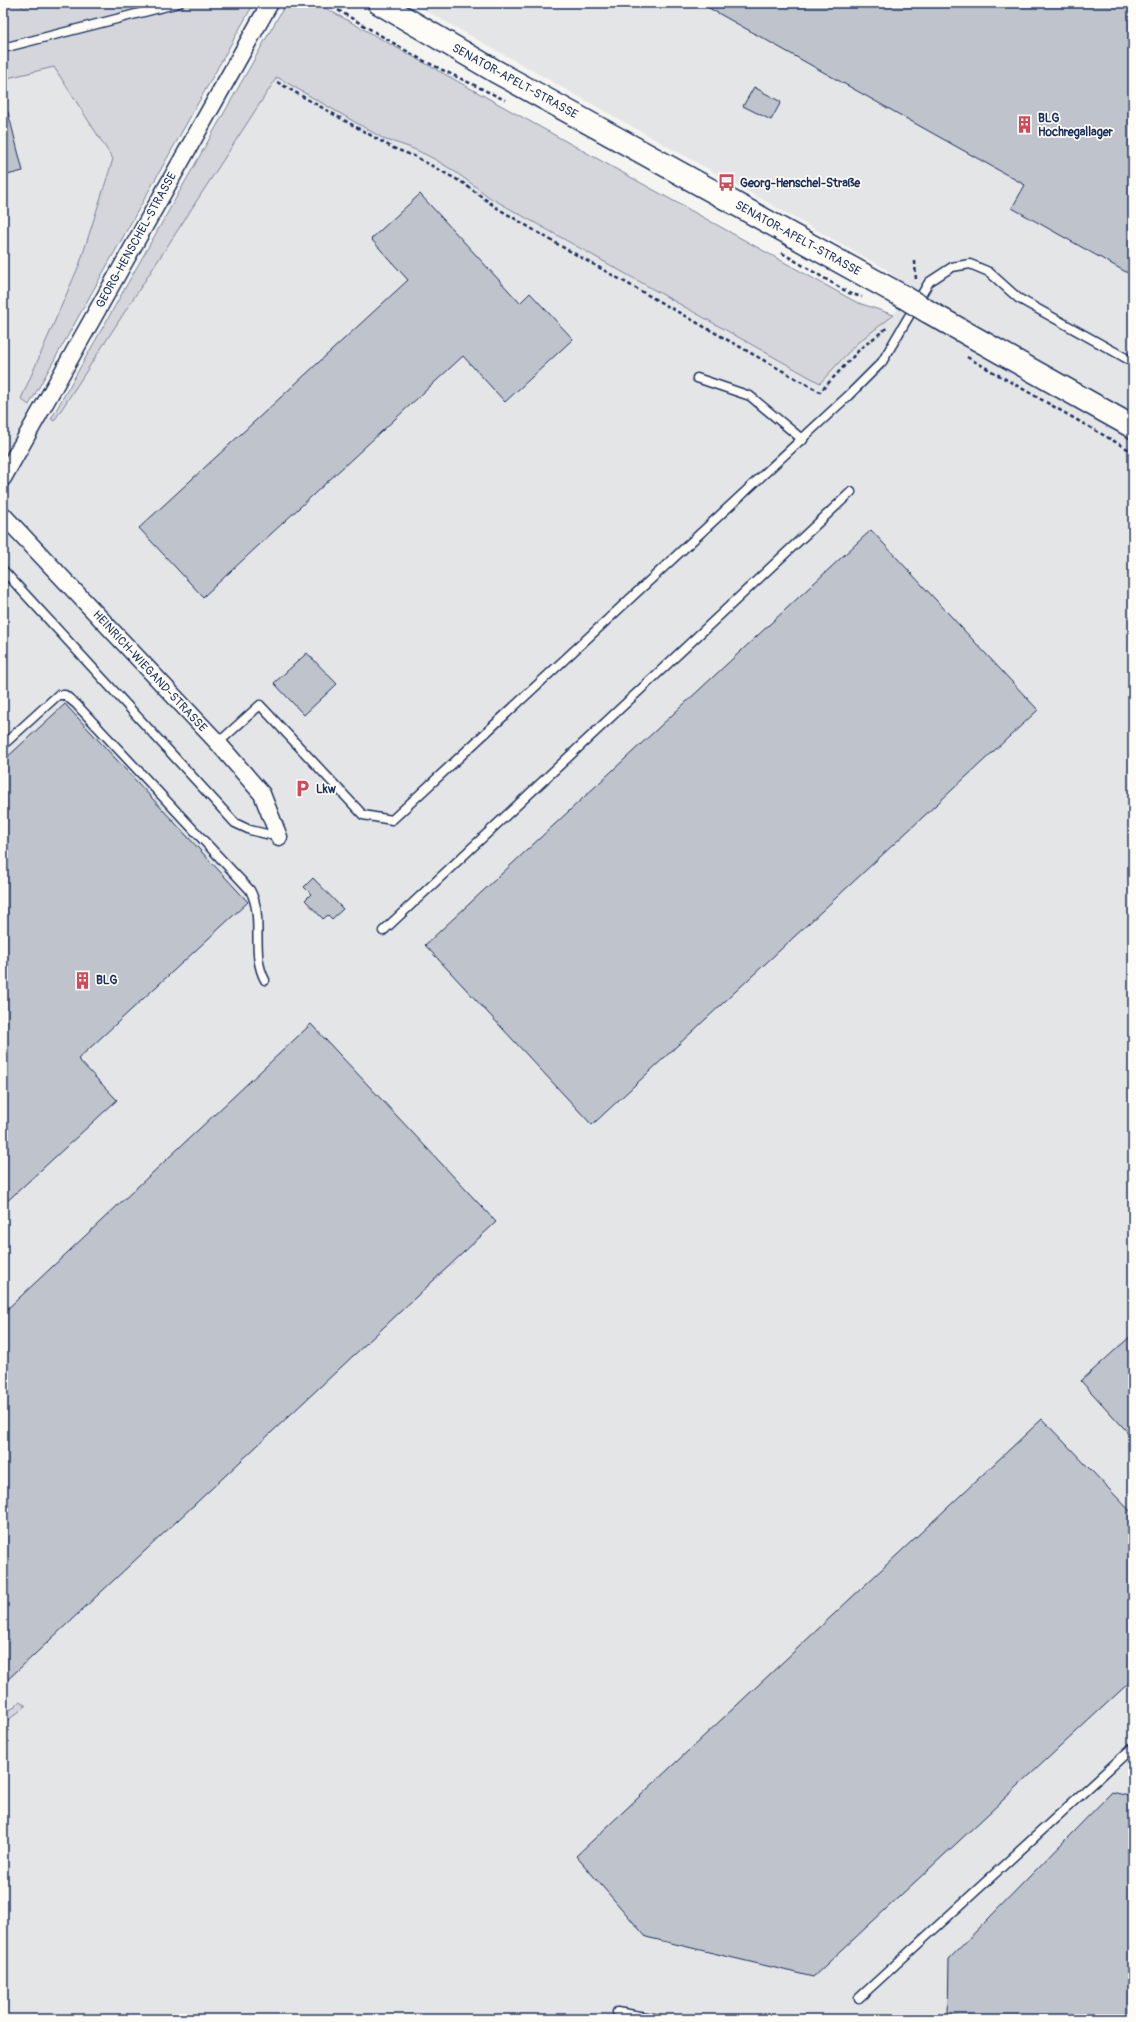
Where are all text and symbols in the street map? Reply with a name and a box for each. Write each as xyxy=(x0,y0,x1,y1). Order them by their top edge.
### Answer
street label: SENATOR-APELT-STRASSE xyxy=(449,41,580,122)
place label: BLG Hochregallager xyxy=(1038,111,1114,140)
building icon: BLG Hochregallager xyxy=(1015,115,1035,135)
street label: GEORG-HENSCHEL-STRASSE xyxy=(93,170,180,311)
bus stop icon: Georg-Henschel-Straße xyxy=(717,173,737,193)
place label: Georg-Henschel-Straße xyxy=(740,176,861,191)
street label: SENATOR-APELT-STRASSE xyxy=(732,198,863,279)
street label: HEINRICH-WIEGAND-STRASSE xyxy=(89,607,210,735)
parking icon: Lkw xyxy=(293,779,313,799)
place label: Lkw xyxy=(316,782,337,797)
building icon: BLG xyxy=(73,970,93,990)
place label: BLG xyxy=(96,973,118,988)

